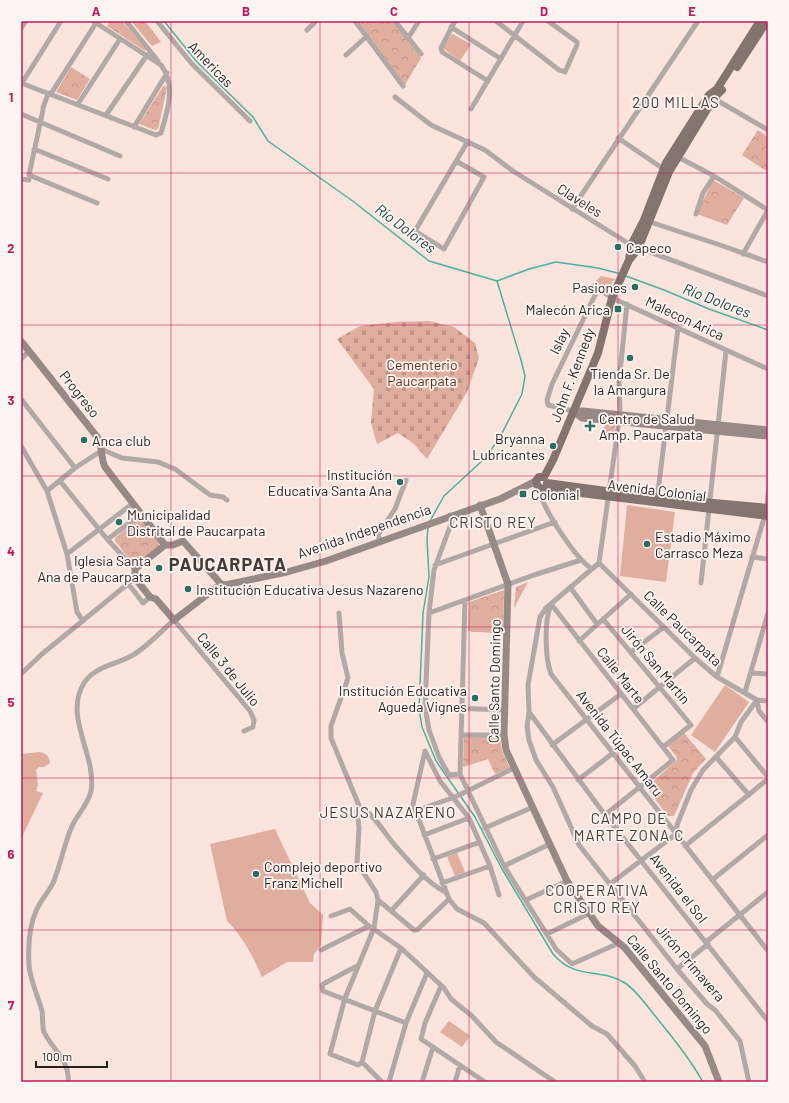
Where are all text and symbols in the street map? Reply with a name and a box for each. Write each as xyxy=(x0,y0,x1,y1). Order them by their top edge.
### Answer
text: A xyxy=(92,3,101,19)
text: B xyxy=(242,3,250,19)
text: C xyxy=(390,3,398,19)
text: D xyxy=(540,3,548,19)
text: E xyxy=(688,3,696,19)
street label: Americas xyxy=(185,37,237,91)
text: 1 xyxy=(9,89,13,105)
district label: 200 MILLAS xyxy=(632,93,720,111)
street label: Claveles xyxy=(554,180,606,221)
water label: Río Dolores xyxy=(372,199,440,257)
place label: Capeco xyxy=(626,239,672,256)
text: 2 xyxy=(7,240,15,256)
marker: Capeco xyxy=(613,242,623,252)
place label: Pasiones xyxy=(572,279,627,296)
water label: Río Dolores xyxy=(681,279,753,321)
marker: Pasiones xyxy=(630,282,640,292)
street label: Malecon Arica xyxy=(643,292,727,344)
place label: Malecón Arica xyxy=(525,301,610,318)
marker: Malecón Arica xyxy=(613,304,623,314)
street label: Islay xyxy=(545,325,573,357)
street label: John F. Kennedy xyxy=(546,325,598,425)
marker: Tienda Sr. De la Amargura xyxy=(625,353,635,363)
park label: Cementerio Paucarpata xyxy=(386,356,458,389)
place label: Tienda Sr. De la Amargura xyxy=(590,365,670,398)
street label: Progreso xyxy=(56,367,104,421)
text: 3 xyxy=(7,392,15,408)
place label: Centro de Salud Amp. Paucarpata xyxy=(599,410,703,443)
marker: Centro de Salud Amp. Paucarpata xyxy=(584,420,596,432)
place label: Bryanna Lubricantes xyxy=(472,430,545,463)
place label: Anca club xyxy=(92,432,151,449)
marker: Anca club xyxy=(79,435,89,445)
marker: Bryanna Lubricantes xyxy=(548,441,558,451)
place label: Institución Educativa Santa Ana xyxy=(268,466,392,499)
street label: Avenida Colonial xyxy=(607,476,707,504)
marker: Institución Educativa Santa Ana xyxy=(395,477,405,487)
place label: Colonial xyxy=(531,486,579,503)
marker: Colonial xyxy=(518,489,528,499)
street label: Avenida Independencia xyxy=(295,500,433,562)
place label: Municipalidad Distrital de Paucarpata xyxy=(127,506,265,539)
district label: CRISTO REY xyxy=(449,513,537,531)
marker: Municipalidad Distrital de Paucarpata xyxy=(114,517,124,527)
place label: Estadio Máximo Carrasco Meza xyxy=(655,528,751,561)
marker: Estadio Máximo Carrasco Meza xyxy=(642,539,652,549)
text: 4 xyxy=(7,543,15,559)
place label: Iglesia Santa Ana de Paucarpata xyxy=(38,552,151,585)
district label: PAUCARPATA xyxy=(169,553,287,575)
marker: Iglesia Santa Ana de Paucarpata xyxy=(154,563,164,573)
place label: Institución Educativa Jesus Nazareno xyxy=(196,581,424,598)
marker: Institución Educativa Jesus Nazareno xyxy=(183,584,193,594)
street label: Calle Paucarpata xyxy=(640,587,726,669)
street label: Calle Santo Domingo xyxy=(484,619,504,743)
street label: Jirón San Martín xyxy=(618,621,694,707)
street label: Calle 3 de Julio xyxy=(194,629,264,709)
street label: Calle Marte xyxy=(594,643,648,707)
place label: Institución Educativa Agueda Vignes xyxy=(339,682,467,715)
street label: Avenida Túpac Amaru xyxy=(573,686,667,800)
marker: Institución Educativa Agueda Vignes xyxy=(470,693,480,703)
text: 5 xyxy=(7,694,15,710)
district label: JESUS NAZARENO xyxy=(320,803,456,821)
district label: CAMPO DE MARTE ZONA C xyxy=(574,809,684,844)
text: 6 xyxy=(8,846,15,862)
street label: Avenida el Sol xyxy=(647,850,711,926)
place label: Complejo deportivo Franz Michell xyxy=(264,858,382,891)
marker: Complejo deportivo Franz Michell xyxy=(251,869,261,879)
district label: COOPERATIVA CRISTO REY xyxy=(545,881,649,916)
street label: Jirón Primavera xyxy=(653,921,729,1005)
street label: Calle Santo Domingo xyxy=(623,931,717,1037)
text: 7 xyxy=(8,997,15,1013)
scale bar xyxy=(36,1043,107,1069)
text: 100 m xyxy=(42,1049,72,1063)

